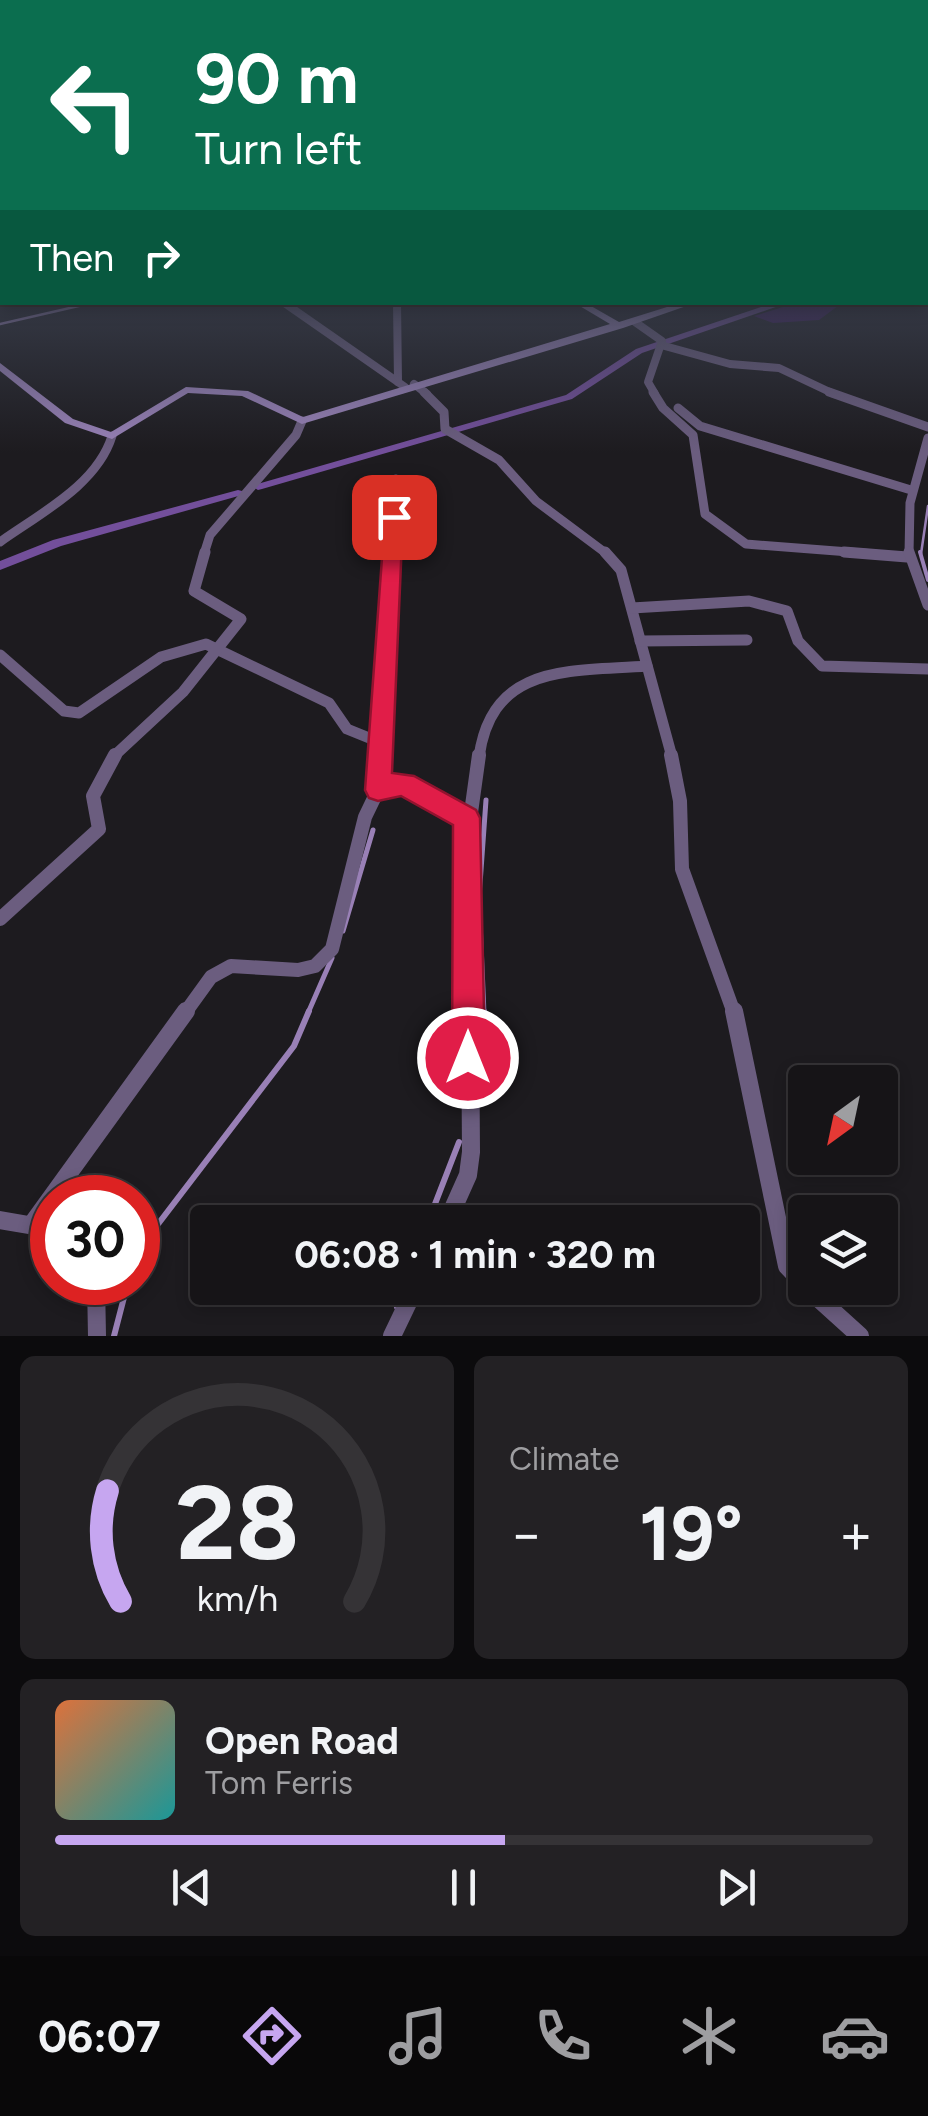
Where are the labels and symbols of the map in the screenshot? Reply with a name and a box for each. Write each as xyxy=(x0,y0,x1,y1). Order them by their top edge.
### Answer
pin xyxy=(352,475,437,560)
position arrow xyxy=(416,1006,520,1110)
north arrow xyxy=(788,1065,898,1175)
speed limit sign: 30 xyxy=(30,1175,160,1305)

